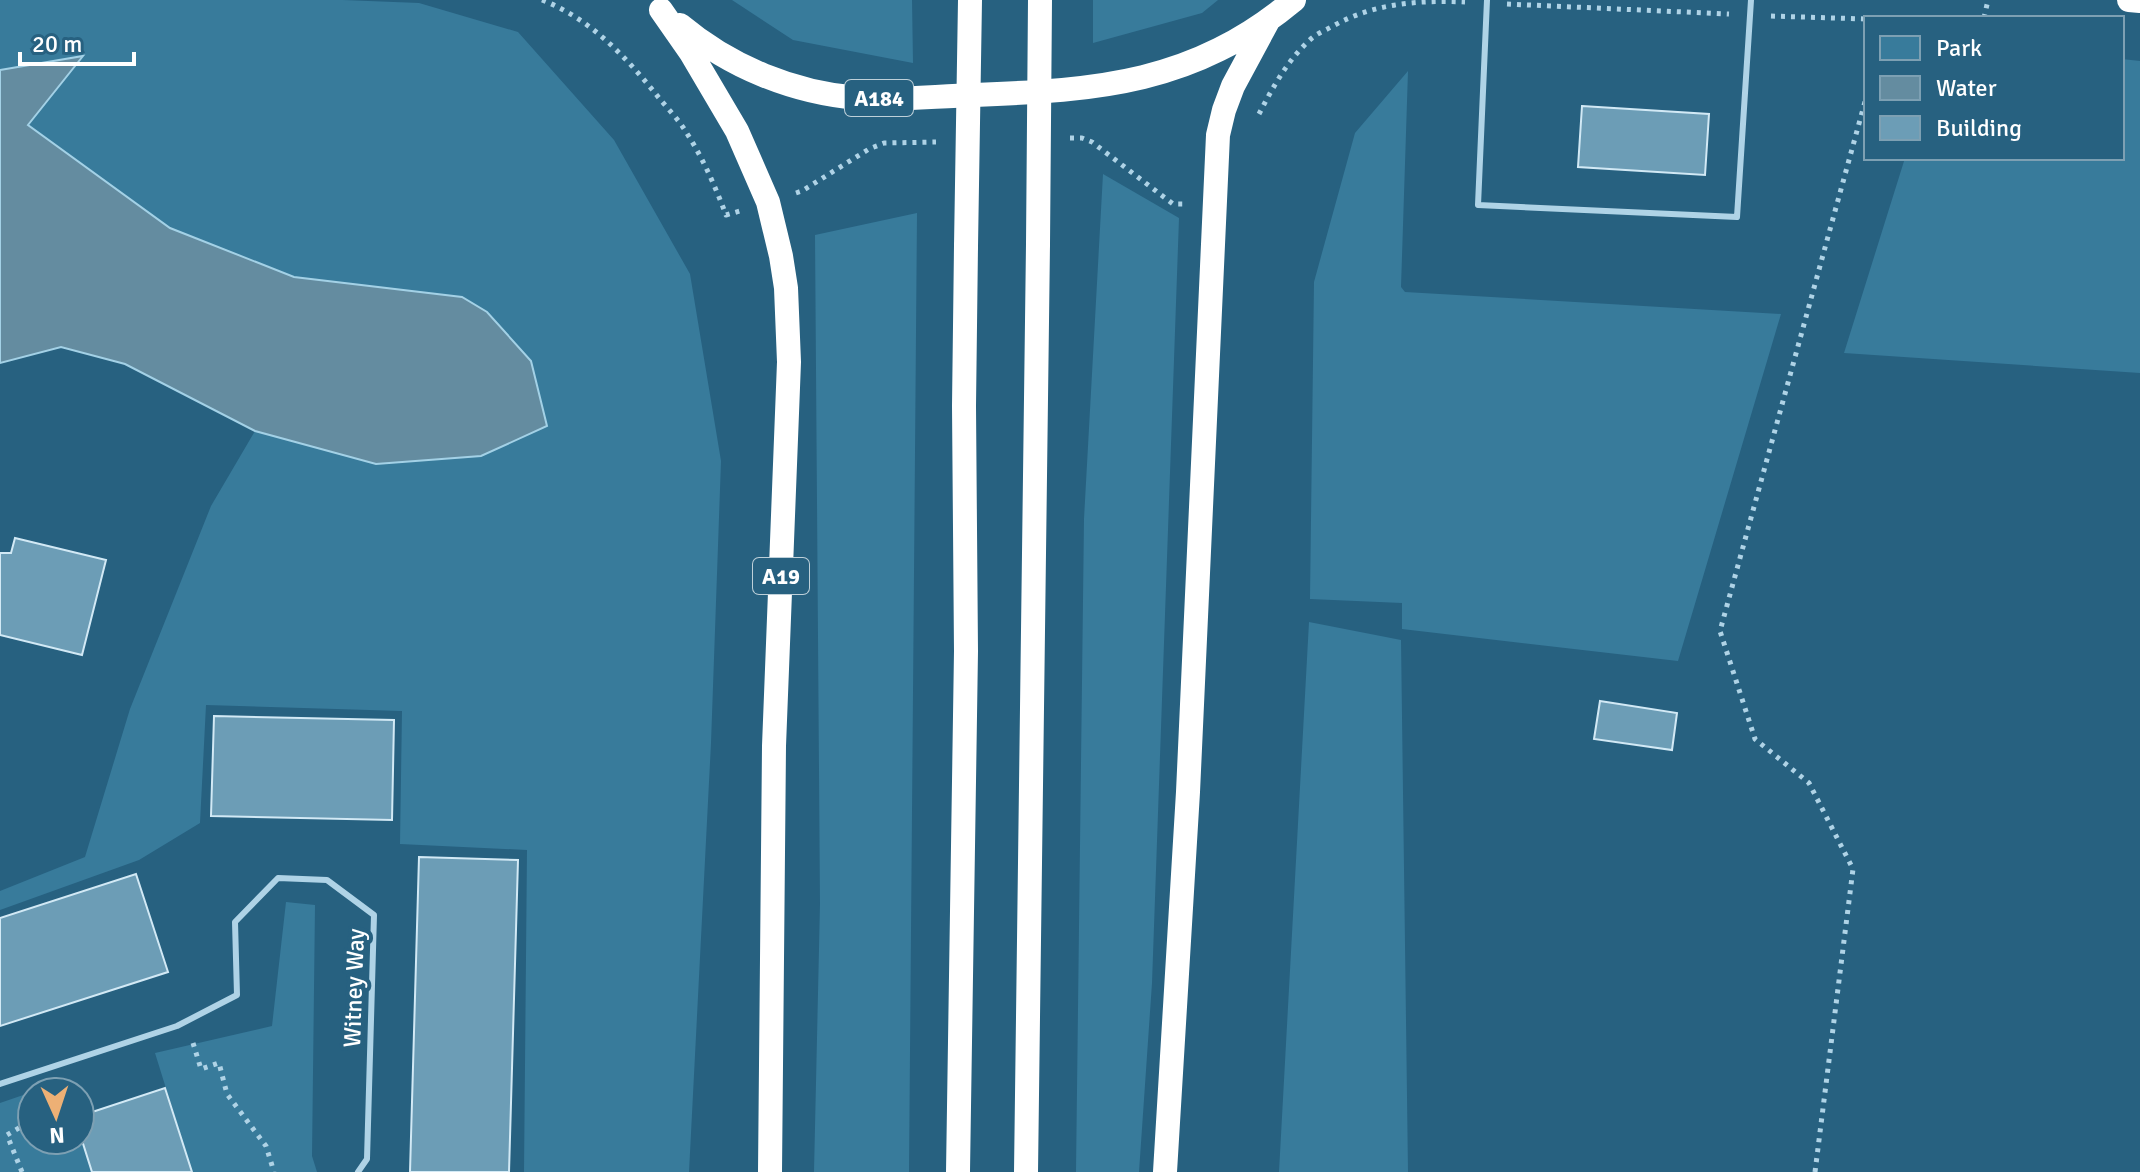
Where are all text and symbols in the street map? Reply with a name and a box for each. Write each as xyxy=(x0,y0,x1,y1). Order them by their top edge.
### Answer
scale bar xyxy=(20,16,134,66)
legend xyxy=(1864,16,2124,160)
text: 20 m xyxy=(32,29,82,59)
text: Park xyxy=(1936,33,1982,63)
text: Water xyxy=(1936,73,1997,103)
road number: A184 xyxy=(845,80,913,116)
text: Building xyxy=(1936,113,2022,143)
road number: A19 xyxy=(753,558,809,594)
street label: Witney Way xyxy=(337,928,371,1048)
north arrow xyxy=(16,1076,96,1156)
text: N xyxy=(49,1122,65,1149)

